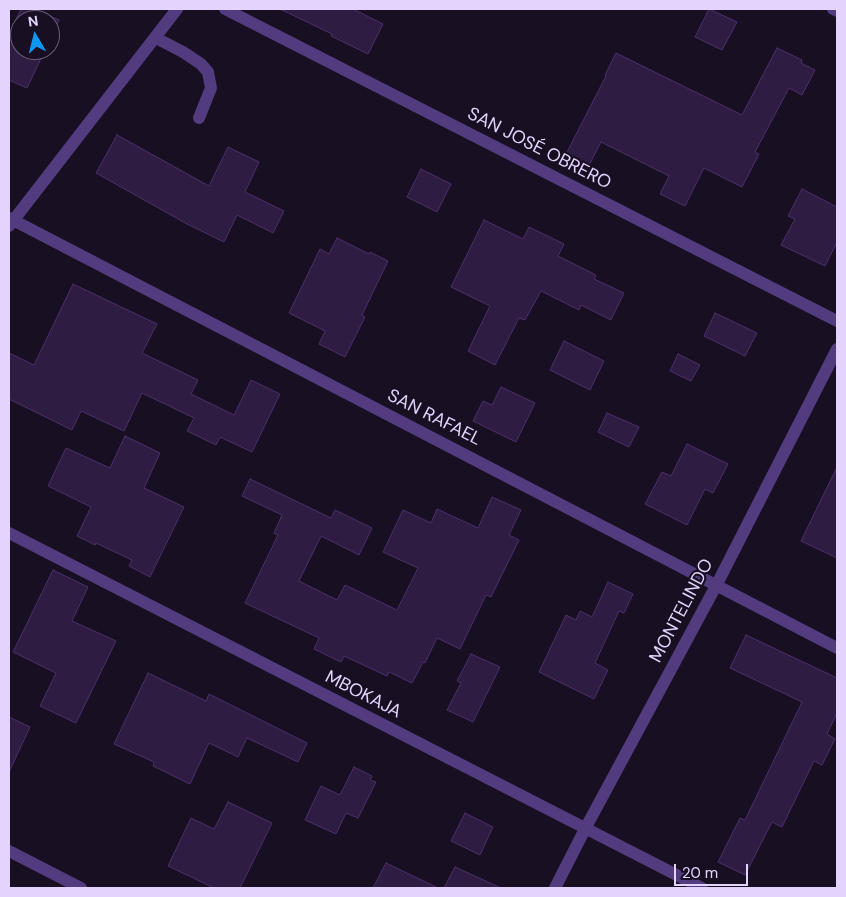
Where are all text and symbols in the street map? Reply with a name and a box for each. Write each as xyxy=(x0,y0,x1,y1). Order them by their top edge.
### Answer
north arrow xyxy=(10,10,60,60)
text: N xyxy=(27,12,39,31)
street label: SAN JOSÉ OBRERO xyxy=(464,103,614,195)
street label: SAN RAFAEL xyxy=(384,385,484,451)
street label: MONTELINDO xyxy=(646,556,718,666)
street label: MBOKAJA xyxy=(321,667,405,723)
scale bar xyxy=(676,854,750,886)
text: 20 m xyxy=(682,863,718,883)

